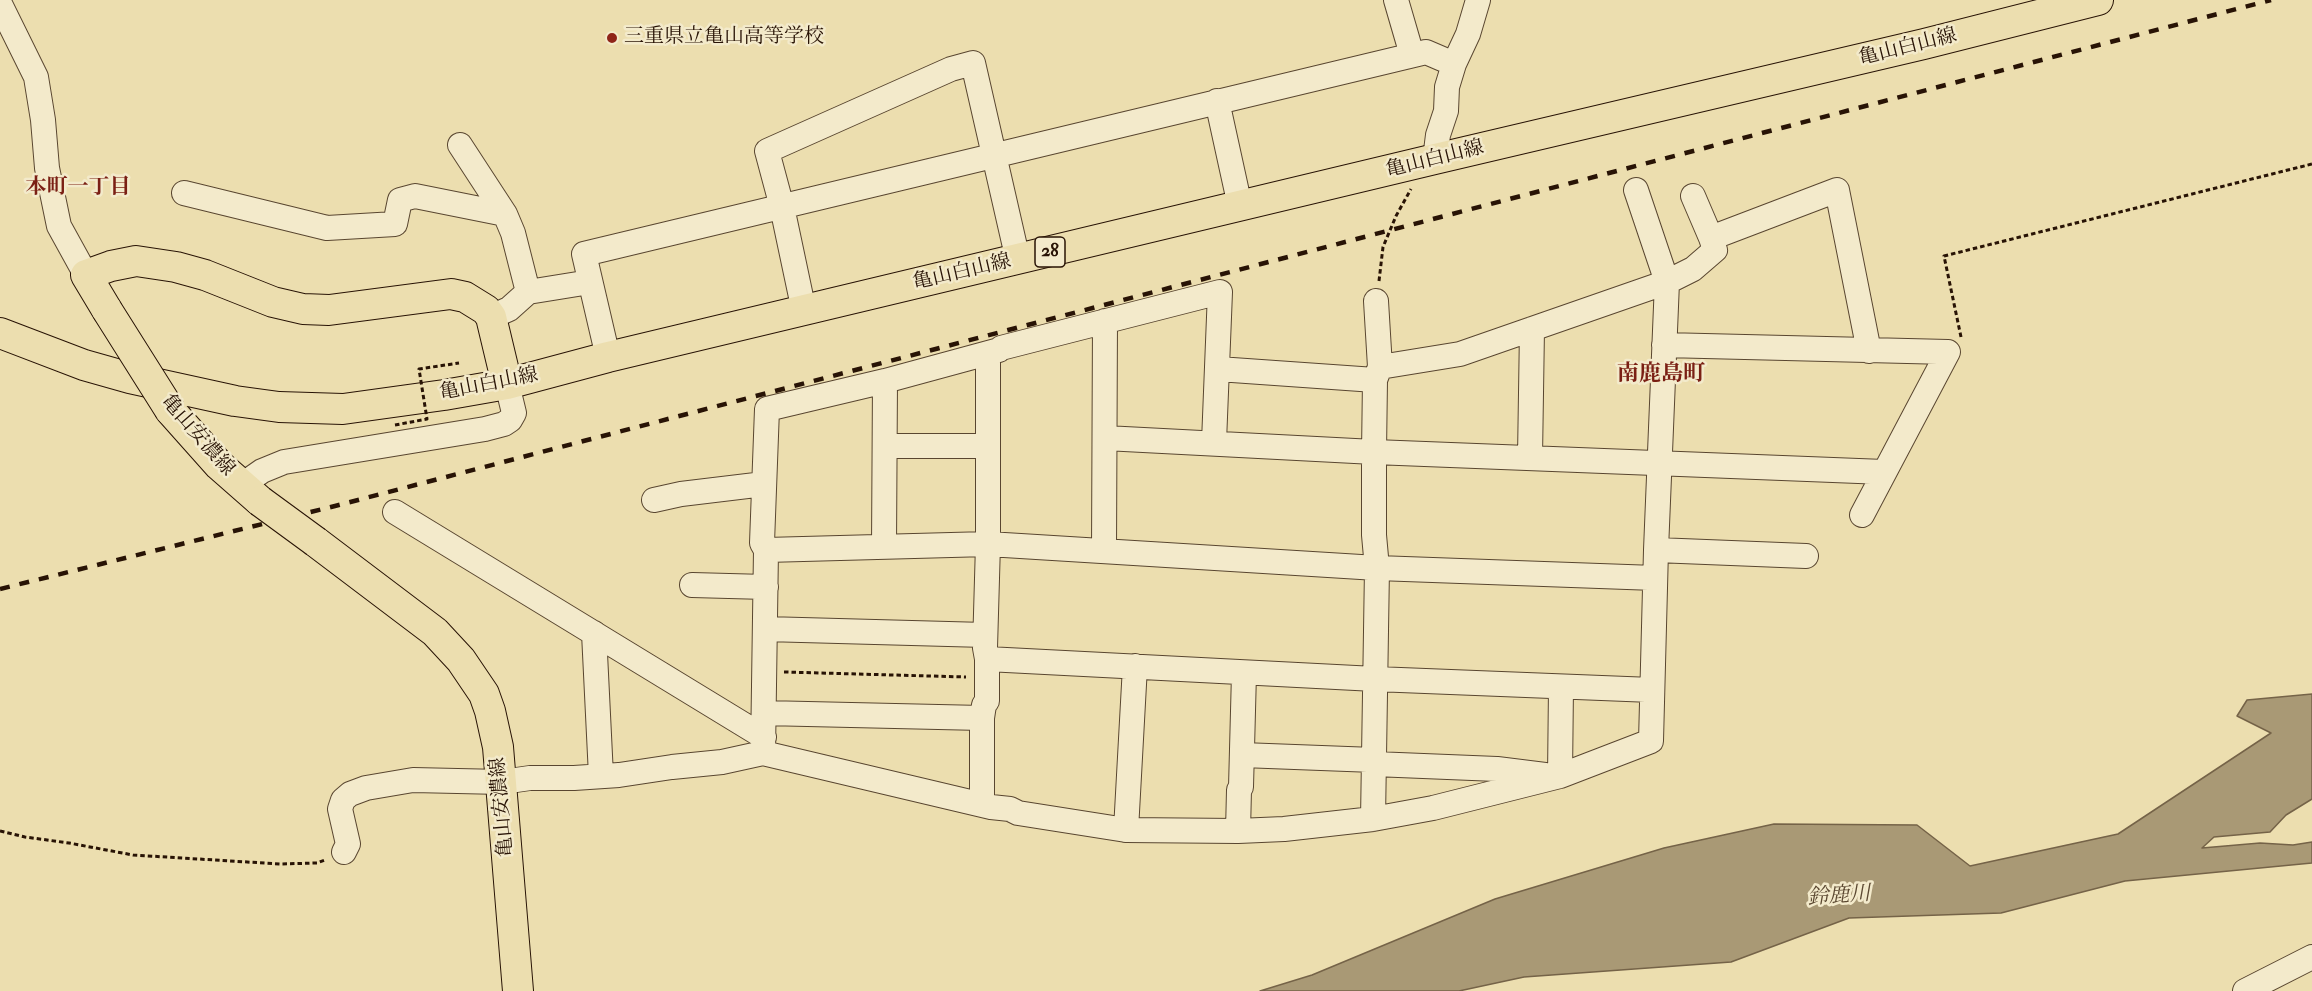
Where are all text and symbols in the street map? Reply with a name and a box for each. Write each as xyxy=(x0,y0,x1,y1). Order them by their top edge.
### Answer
street label: 亀山白山線 xyxy=(1857,24,1959,72)
place label: 三重県立亀山高等学校 xyxy=(624,26,824,50)
marker: 三重県立亀山高等学校 xyxy=(605,31,619,45)
street label: 亀山白山線 xyxy=(1384,136,1486,184)
district label: 本町一丁目 xyxy=(26,175,130,201)
road number: 28 xyxy=(1035,237,1065,267)
street label: 亀山白山線 xyxy=(911,250,1013,296)
district label: 南鹿島町 xyxy=(1617,362,1705,388)
street label: 亀山白山線 xyxy=(438,364,540,406)
street label: 亀山安濃線 xyxy=(155,390,239,482)
street label: 亀山安濃線 xyxy=(487,756,519,858)
water label: 鈴鹿川 xyxy=(1807,882,1871,912)

